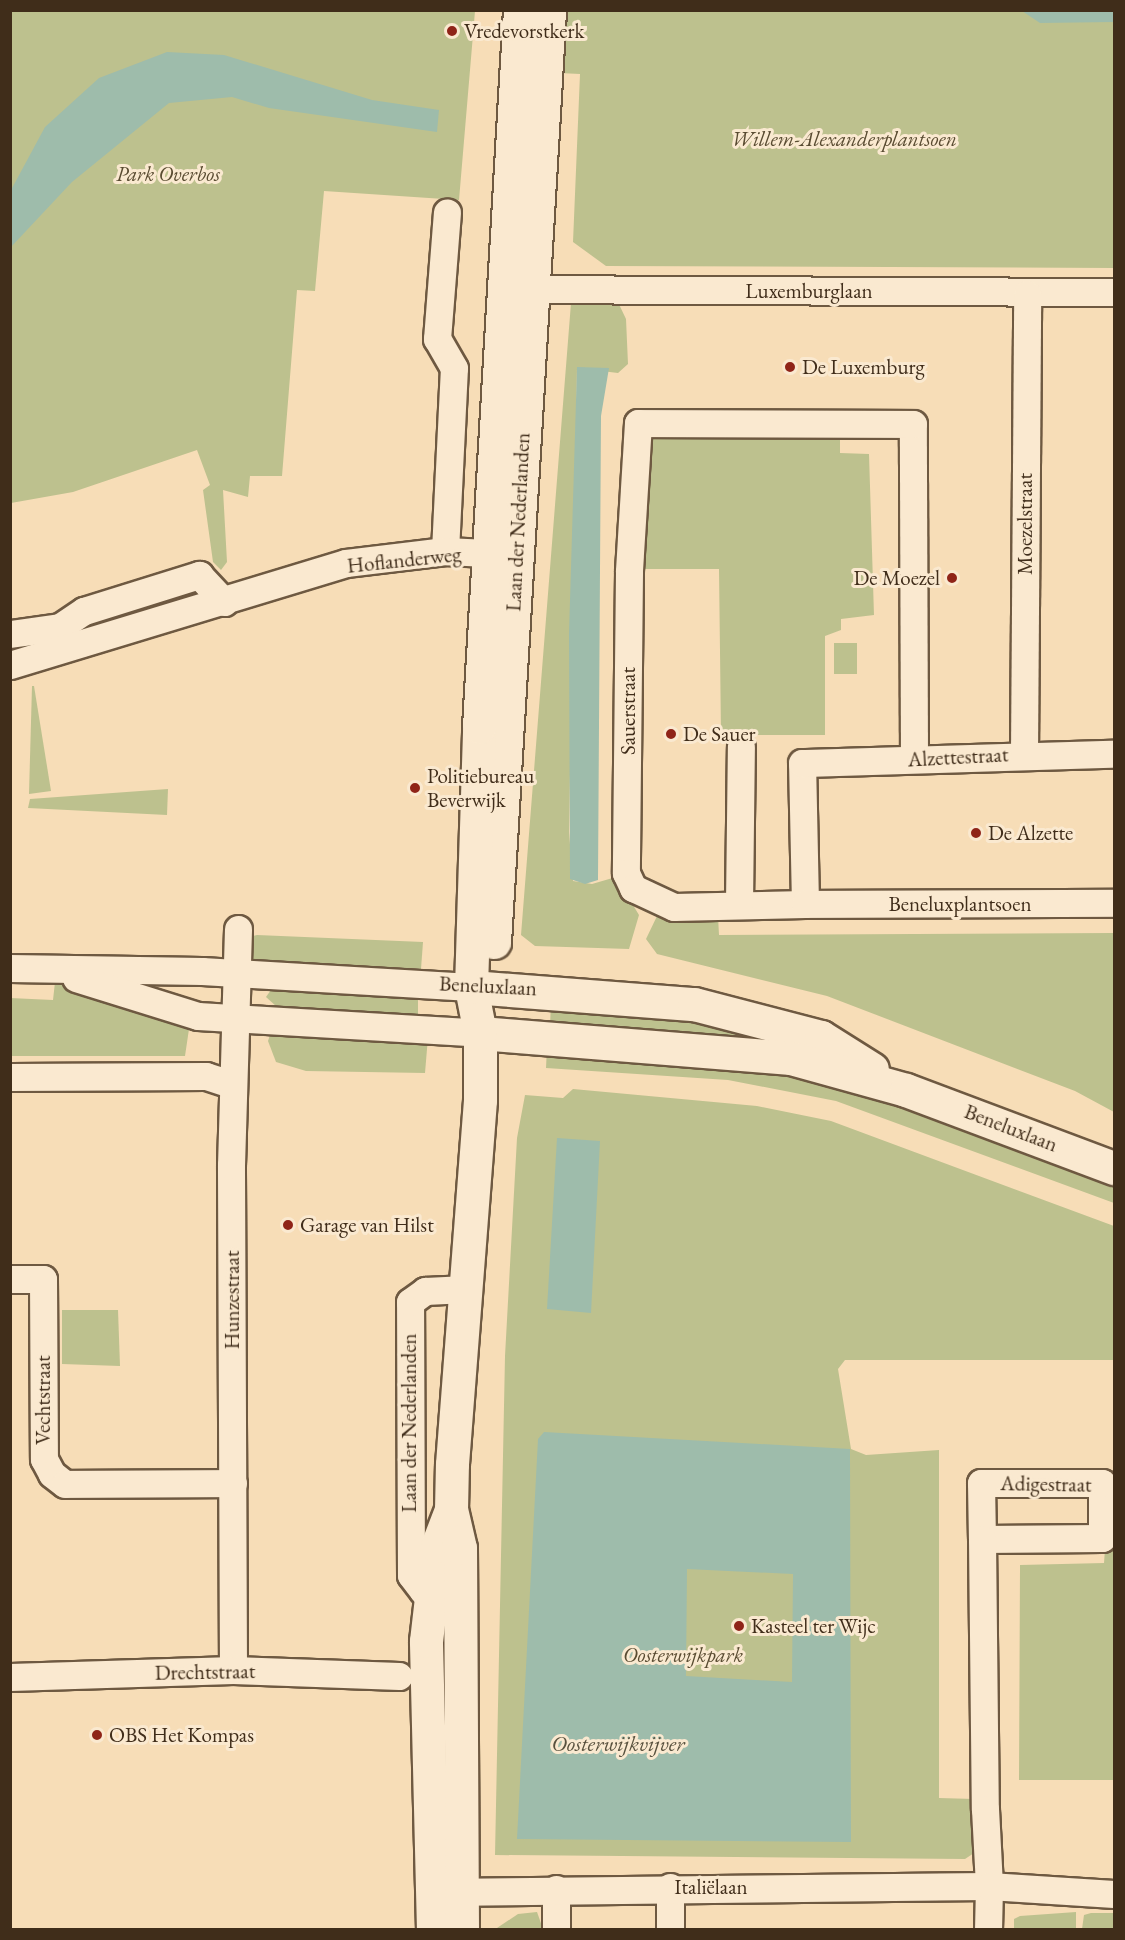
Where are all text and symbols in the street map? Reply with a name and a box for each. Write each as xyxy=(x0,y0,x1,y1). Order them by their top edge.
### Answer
place label: Vredevorstkerk xyxy=(464,18,584,44)
marker: Vredevorstkerk xyxy=(445,24,459,38)
park label: Willem-Alexanderplantsoen xyxy=(731,126,957,152)
park label: Park Overbos xyxy=(116,161,220,187)
street label: Luxemburglaan xyxy=(745,278,873,304)
place label: De Luxemburg xyxy=(802,354,925,380)
marker: De Luxemburg xyxy=(783,360,797,374)
street label: Laan der Nederlanden xyxy=(501,432,535,612)
street label: Moezelstraat xyxy=(1012,473,1038,575)
street label: Hoflanderweg xyxy=(346,541,462,579)
place label: De Moezel xyxy=(854,565,940,591)
marker: De Moezel xyxy=(945,571,959,585)
street label: Sauerstraat xyxy=(615,667,641,755)
place label: De Sauer xyxy=(683,721,756,747)
marker: De Sauer xyxy=(664,727,678,741)
street label: Alzettestraat xyxy=(907,742,1009,772)
place label: Politiebureau Beverwijk xyxy=(427,763,534,813)
marker: Politiebureau Beverwijk xyxy=(408,781,422,795)
place label: De Alzette xyxy=(988,820,1073,846)
marker: De Alzette xyxy=(969,826,983,840)
street label: Beneluxplantsoen xyxy=(888,891,1032,917)
street label: Beneluxlaan xyxy=(438,971,538,1001)
street label: Beneluxlaan xyxy=(961,1099,1061,1157)
place label: Garage van Hilst xyxy=(300,1212,434,1238)
marker: Garage van Hilst xyxy=(281,1218,295,1232)
street label: Hunzestraat xyxy=(219,1250,245,1350)
street label: Laan der Nederlanden xyxy=(396,1333,422,1513)
street label: Vechtstraat xyxy=(30,1355,56,1445)
street label: Adigestraat xyxy=(1000,1471,1092,1497)
place label: Kasteel ter Wijc xyxy=(751,1613,876,1639)
marker: Kasteel ter Wijc xyxy=(732,1619,746,1633)
park label: Oosterwijkpark xyxy=(623,1642,743,1668)
street label: Drechtstraat xyxy=(155,1659,255,1685)
place label: OBS Het Kompas xyxy=(109,1722,254,1748)
marker: OBS Het Kompas xyxy=(90,1728,104,1742)
water label: Oosterwijkvijver xyxy=(551,1731,685,1757)
street label: Italiëlaan xyxy=(674,1874,748,1900)

